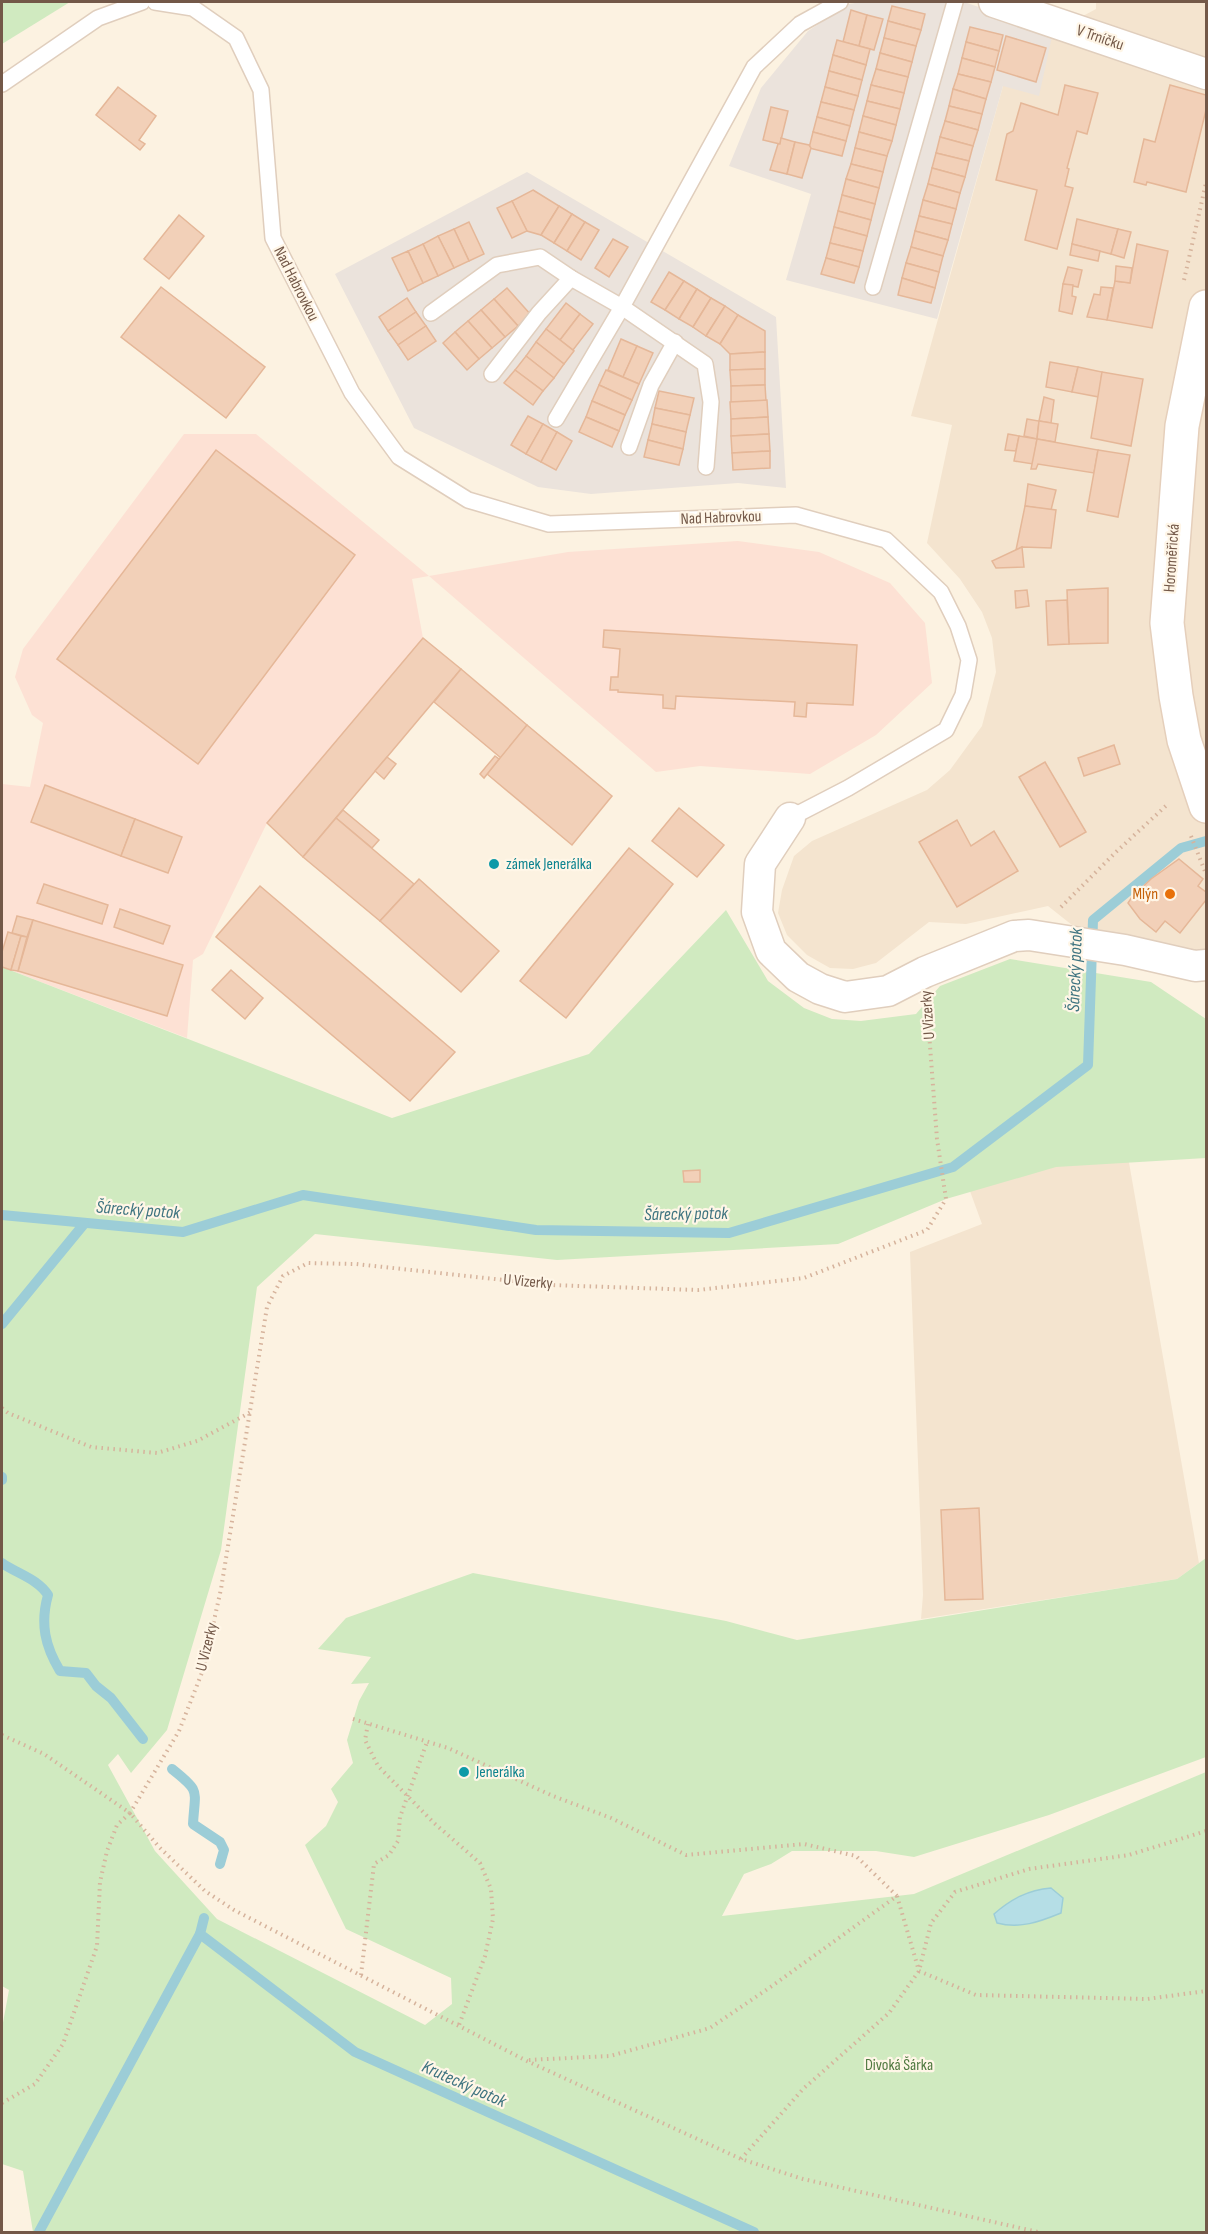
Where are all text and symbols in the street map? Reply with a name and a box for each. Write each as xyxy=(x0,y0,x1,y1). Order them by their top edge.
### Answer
street label: V Trníčku xyxy=(1074,21,1126,55)
street label: Nad Habrovkou xyxy=(269,244,323,324)
street label: Nad Habrovkou xyxy=(680,507,762,529)
street label: Horoměřická xyxy=(1160,523,1184,593)
place label: zámek Jenerálka xyxy=(506,855,592,874)
marker: zámek Jenerálka xyxy=(487,857,501,871)
place label: Mlýn xyxy=(1132,885,1158,904)
marker: Mlýn xyxy=(1163,887,1177,901)
water label: Šárecký potok xyxy=(1063,926,1087,1012)
street label: U Vizerky xyxy=(917,990,939,1040)
water label: Šárecký potok xyxy=(95,1197,182,1223)
water label: Šárecký potok xyxy=(644,1203,729,1225)
street label: U Vizerky xyxy=(503,1270,553,1294)
street label: U Vizerky xyxy=(192,1621,222,1673)
place label: Jenerálka xyxy=(475,1763,525,1782)
marker: Jenerálka xyxy=(457,1765,471,1779)
water label: Krutecký potok xyxy=(419,2056,510,2112)
park label: Divoká Šárka xyxy=(865,2056,933,2075)

